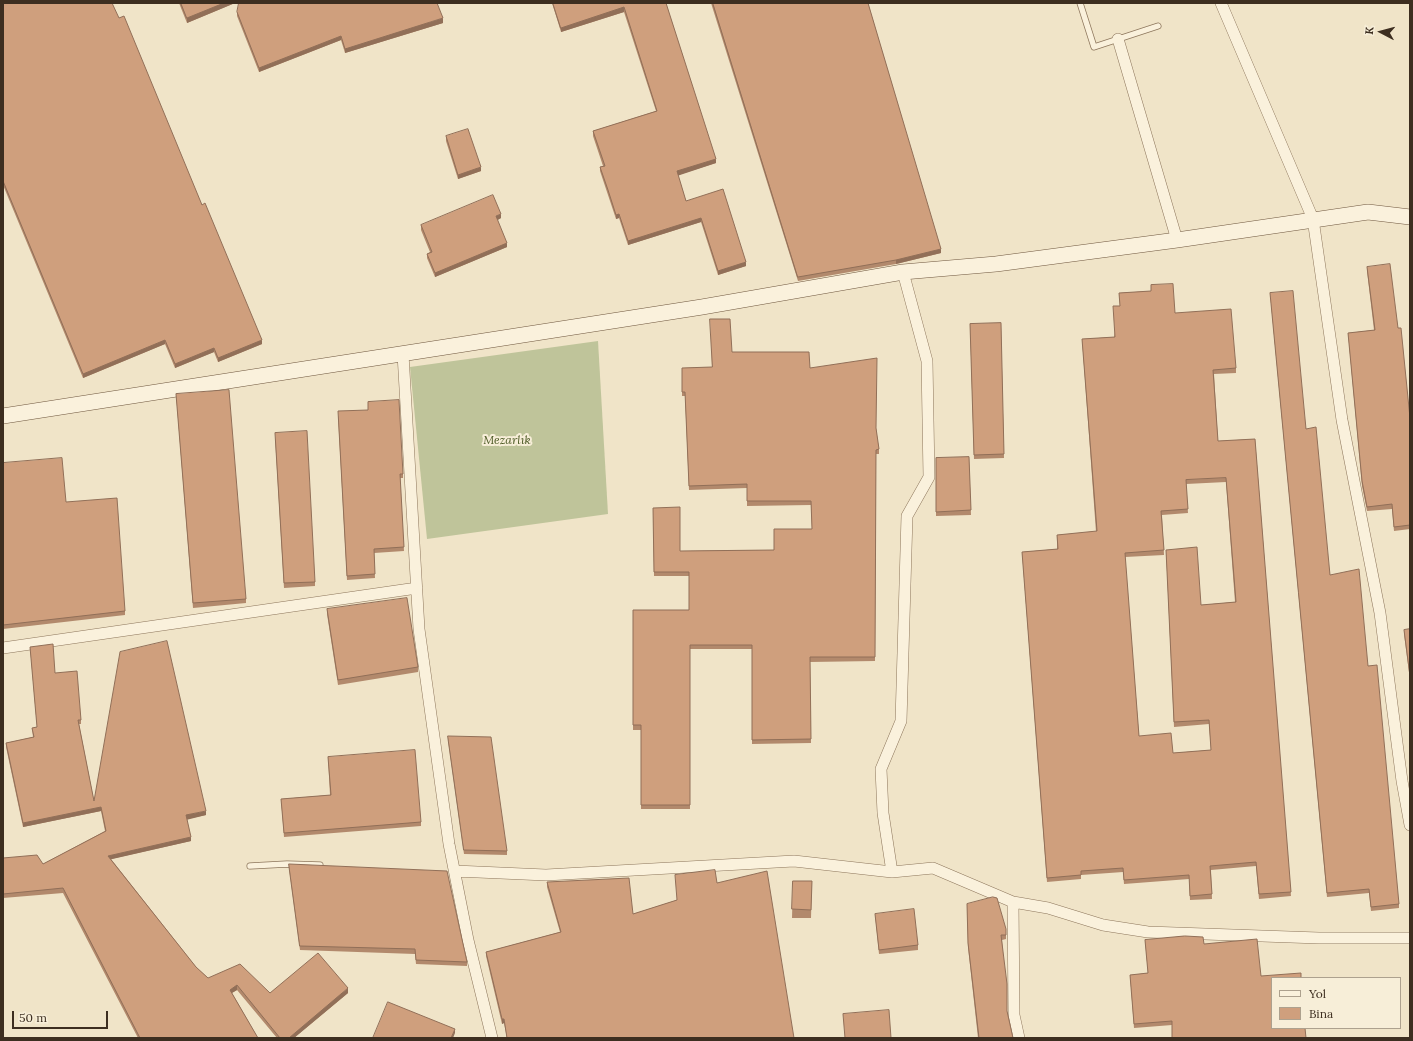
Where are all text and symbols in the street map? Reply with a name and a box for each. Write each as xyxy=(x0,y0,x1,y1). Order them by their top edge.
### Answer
north arrow xyxy=(1361,12,1401,52)
text: K xyxy=(1362,26,1376,35)
park label: Mezarlık xyxy=(483,434,531,448)
legend xyxy=(1271,977,1401,1029)
text: Yol xyxy=(1309,986,1326,1001)
scale bar xyxy=(14,1003,110,1029)
text: Bina xyxy=(1309,1006,1333,1021)
text: 50 m xyxy=(19,1010,47,1025)

